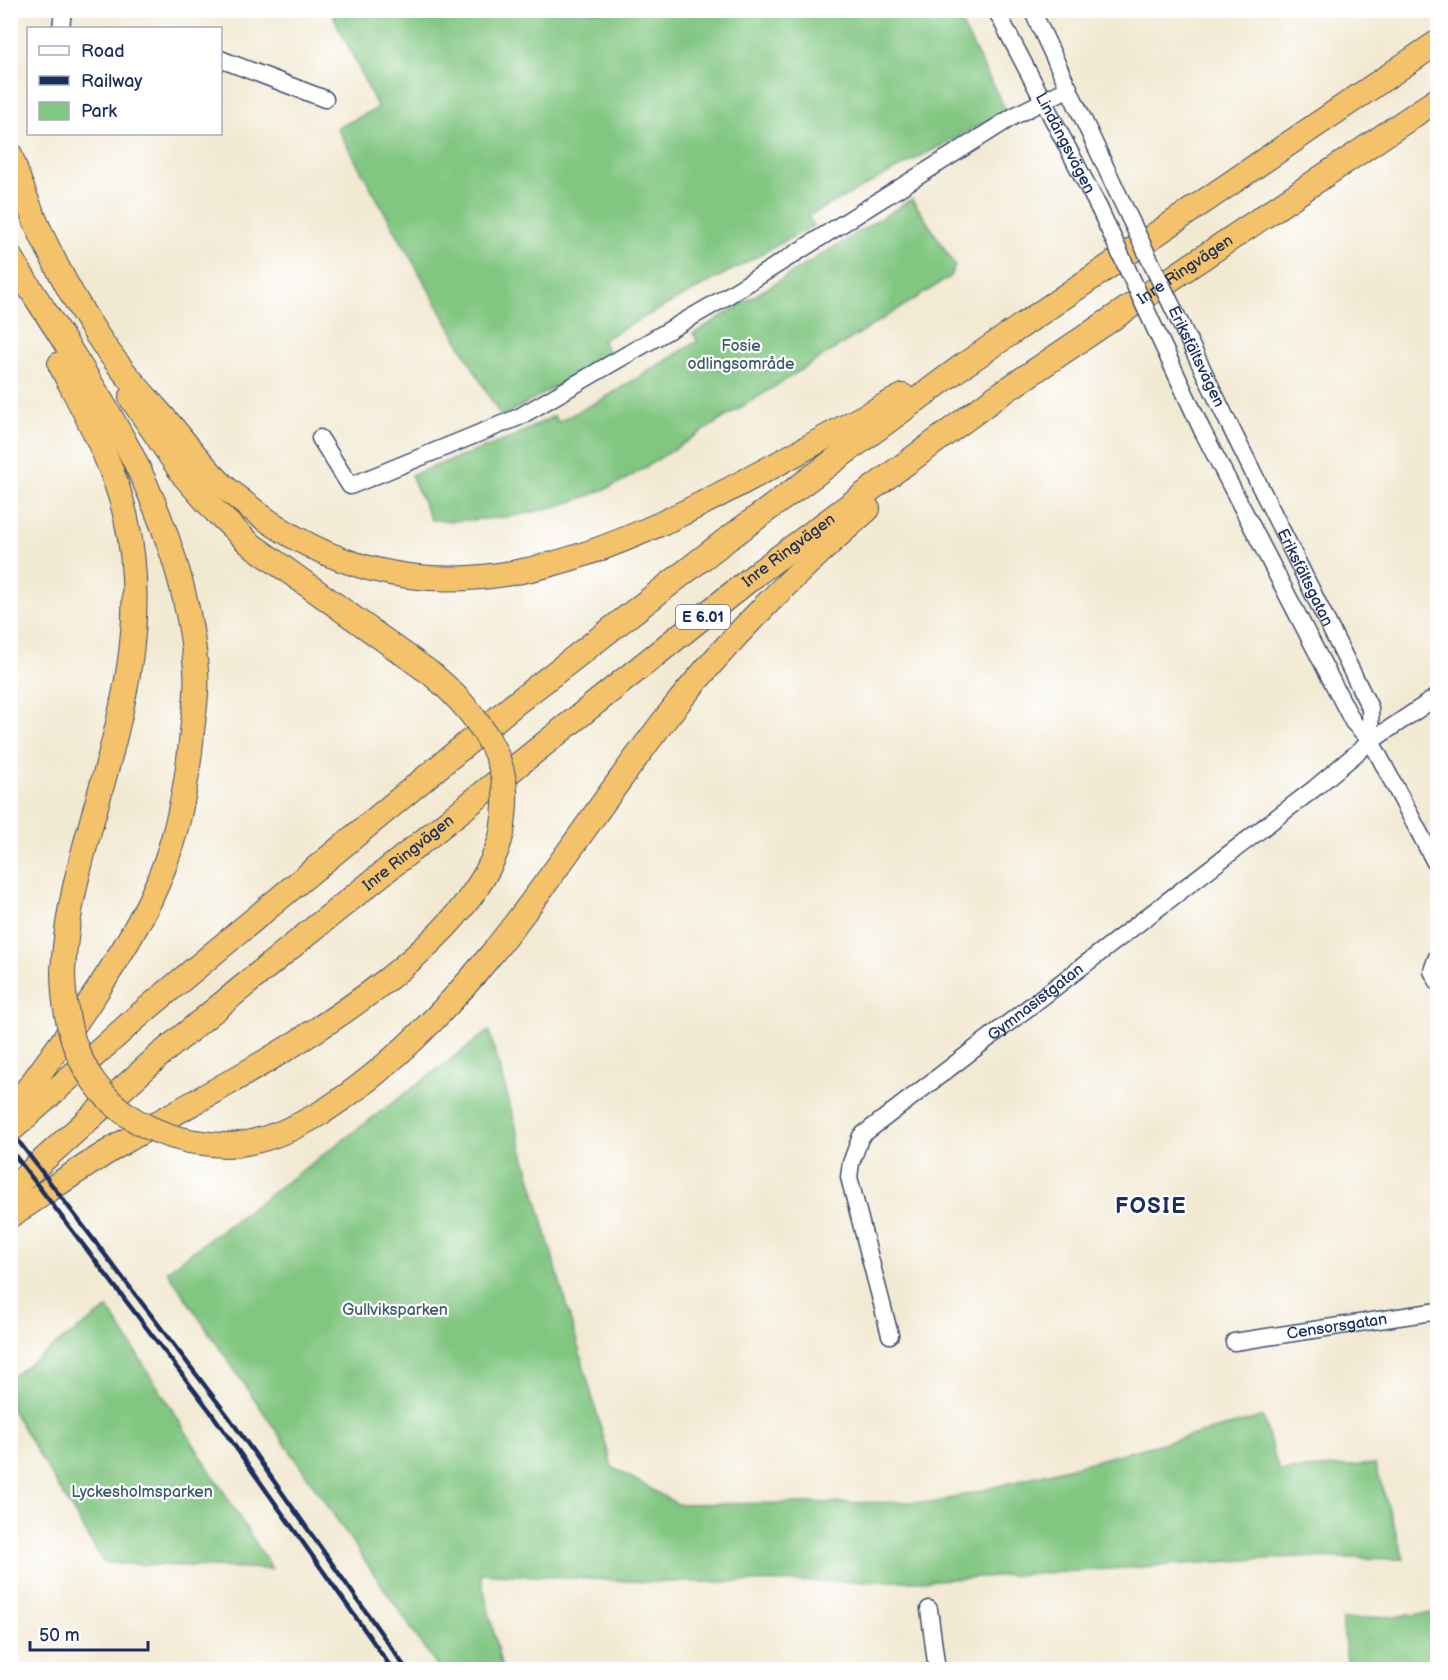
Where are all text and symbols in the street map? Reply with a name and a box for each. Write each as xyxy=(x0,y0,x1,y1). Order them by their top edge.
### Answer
legend xyxy=(27,27,222,135)
text: Road xyxy=(81,41,125,62)
text: Railway xyxy=(81,71,143,92)
street label: Lindängsvägen xyxy=(1031,90,1099,197)
text: Park xyxy=(81,101,117,122)
street label: Inre Ringvägen xyxy=(1134,231,1236,308)
street label: Eriksfältsvägen xyxy=(1164,303,1229,410)
park label: Fosie odlingsområde xyxy=(687,337,795,374)
street label: Inre Ringvägen xyxy=(738,510,839,591)
street label: Eriksfältsgatan xyxy=(1273,526,1337,629)
road number: E 6.01 xyxy=(676,605,730,629)
street label: Inre Ringvägen xyxy=(359,811,458,895)
street label: Gymnasistgatan xyxy=(984,960,1087,1045)
district label: FOSIE xyxy=(1115,1193,1187,1220)
park label: Gullviksparken xyxy=(342,1301,448,1320)
street label: Censorsgatan xyxy=(1285,1309,1388,1343)
park label: Lyckesholmsparken xyxy=(71,1483,213,1502)
scale bar xyxy=(30,1614,148,1652)
text: 50 m xyxy=(39,1625,80,1646)

